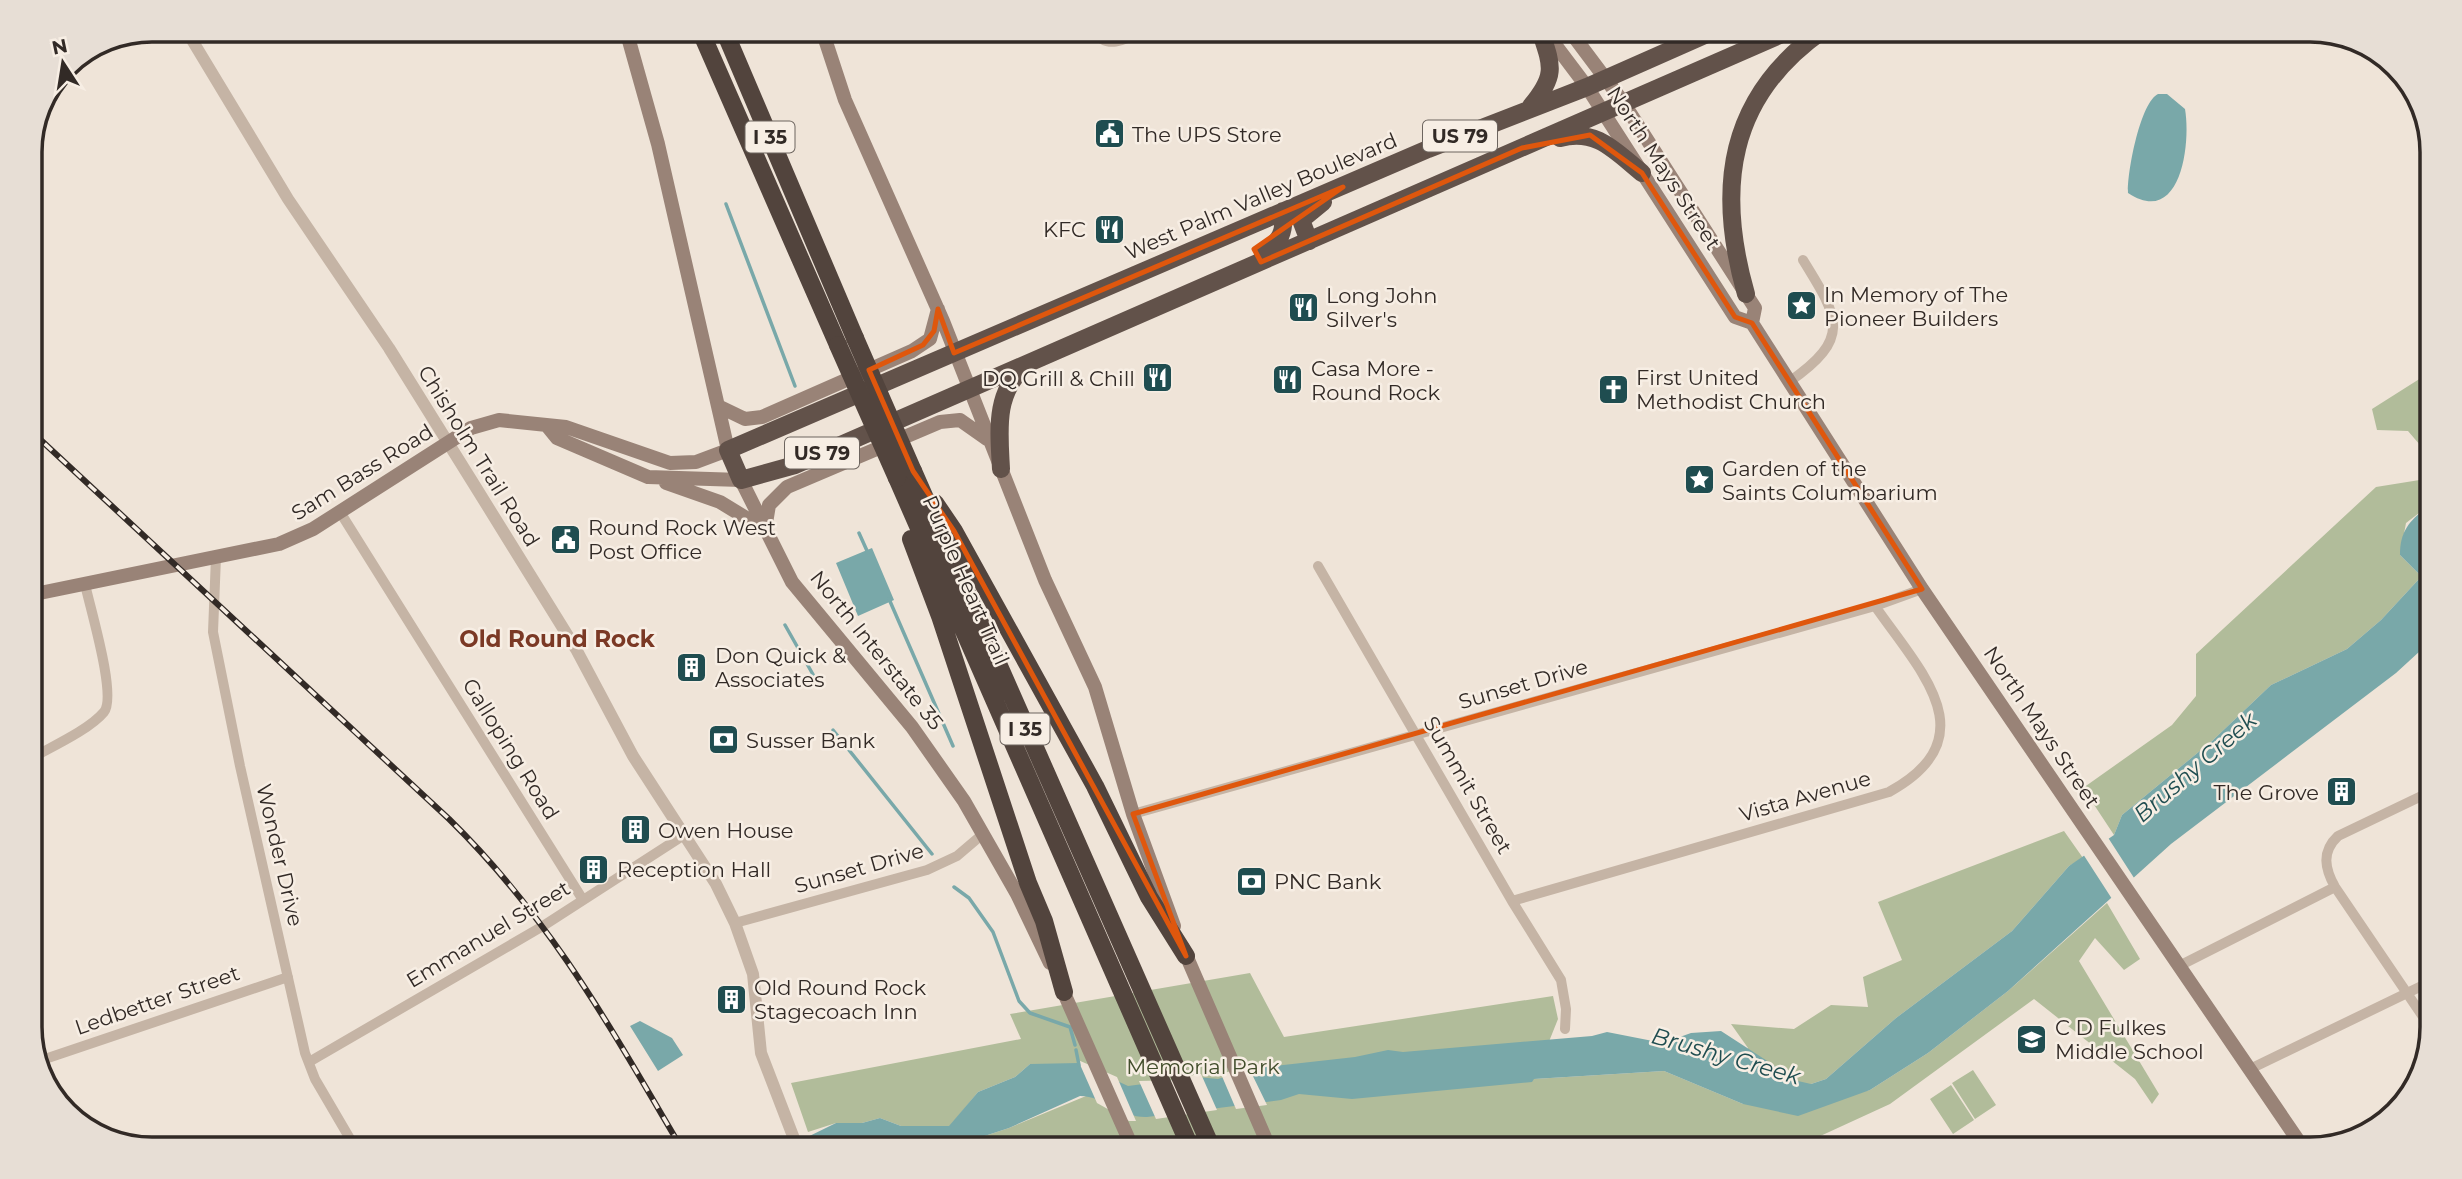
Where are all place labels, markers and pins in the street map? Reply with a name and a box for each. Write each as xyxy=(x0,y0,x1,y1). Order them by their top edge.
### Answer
public building icon: The UPS Store xyxy=(1092,117,1126,151)
place label: The UPS Store xyxy=(1132,122,1282,147)
restaurant icon: KFC xyxy=(1092,212,1126,246)
place label: KFC xyxy=(1043,217,1086,242)
place label: In Memory of The Pioneer Builders xyxy=(1824,282,2008,331)
place label: Long John Silver's xyxy=(1326,283,1438,332)
place icon: In Memory of The Pioneer Builders xyxy=(1784,289,1818,323)
restaurant icon: Long John Silver's xyxy=(1286,290,1320,324)
place label: Casa More - Round Rock xyxy=(1311,356,1440,405)
restaurant icon: DQ Grill & Chill xyxy=(1141,361,1175,395)
restaurant icon: Casa More - Round Rock xyxy=(1271,363,1305,397)
place label: First United Methodist Church xyxy=(1636,365,1826,414)
place label: DQ Grill & Chill xyxy=(982,366,1135,391)
church icon: First United Methodist Church xyxy=(1596,372,1630,406)
place label: Garden of the Saints Columbarium xyxy=(1722,456,1938,505)
place icon: Garden of the Saints Columbarium xyxy=(1682,463,1716,497)
place label: Round Rock West Post Office xyxy=(588,515,776,564)
public building icon: Round Rock West Post Office xyxy=(548,522,582,556)
place label: Don Quick & Associates xyxy=(715,643,846,692)
building icon: Don Quick & Associates xyxy=(675,650,709,684)
bank icon: Susser Bank xyxy=(706,723,740,757)
place label: Susser Bank xyxy=(746,728,876,753)
building icon: The Grove xyxy=(2325,775,2359,809)
place label: The Grove xyxy=(2214,780,2319,805)
building icon: Owen House xyxy=(618,813,652,847)
place label: Owen House xyxy=(658,818,793,843)
building icon: Reception Hall xyxy=(577,852,611,886)
place label: Reception Hall xyxy=(617,857,771,882)
bank icon: PNC Bank xyxy=(1234,864,1268,898)
place label: PNC Bank xyxy=(1274,869,1382,894)
place label: Old Round Rock Stagecoach Inn xyxy=(754,975,926,1024)
building icon: Old Round Rock Stagecoach Inn xyxy=(714,982,748,1016)
place label: C D Fulkes Middle School xyxy=(2055,1015,2204,1064)
school or university icon: C D Fulkes Middle School xyxy=(2015,1022,2049,1056)

